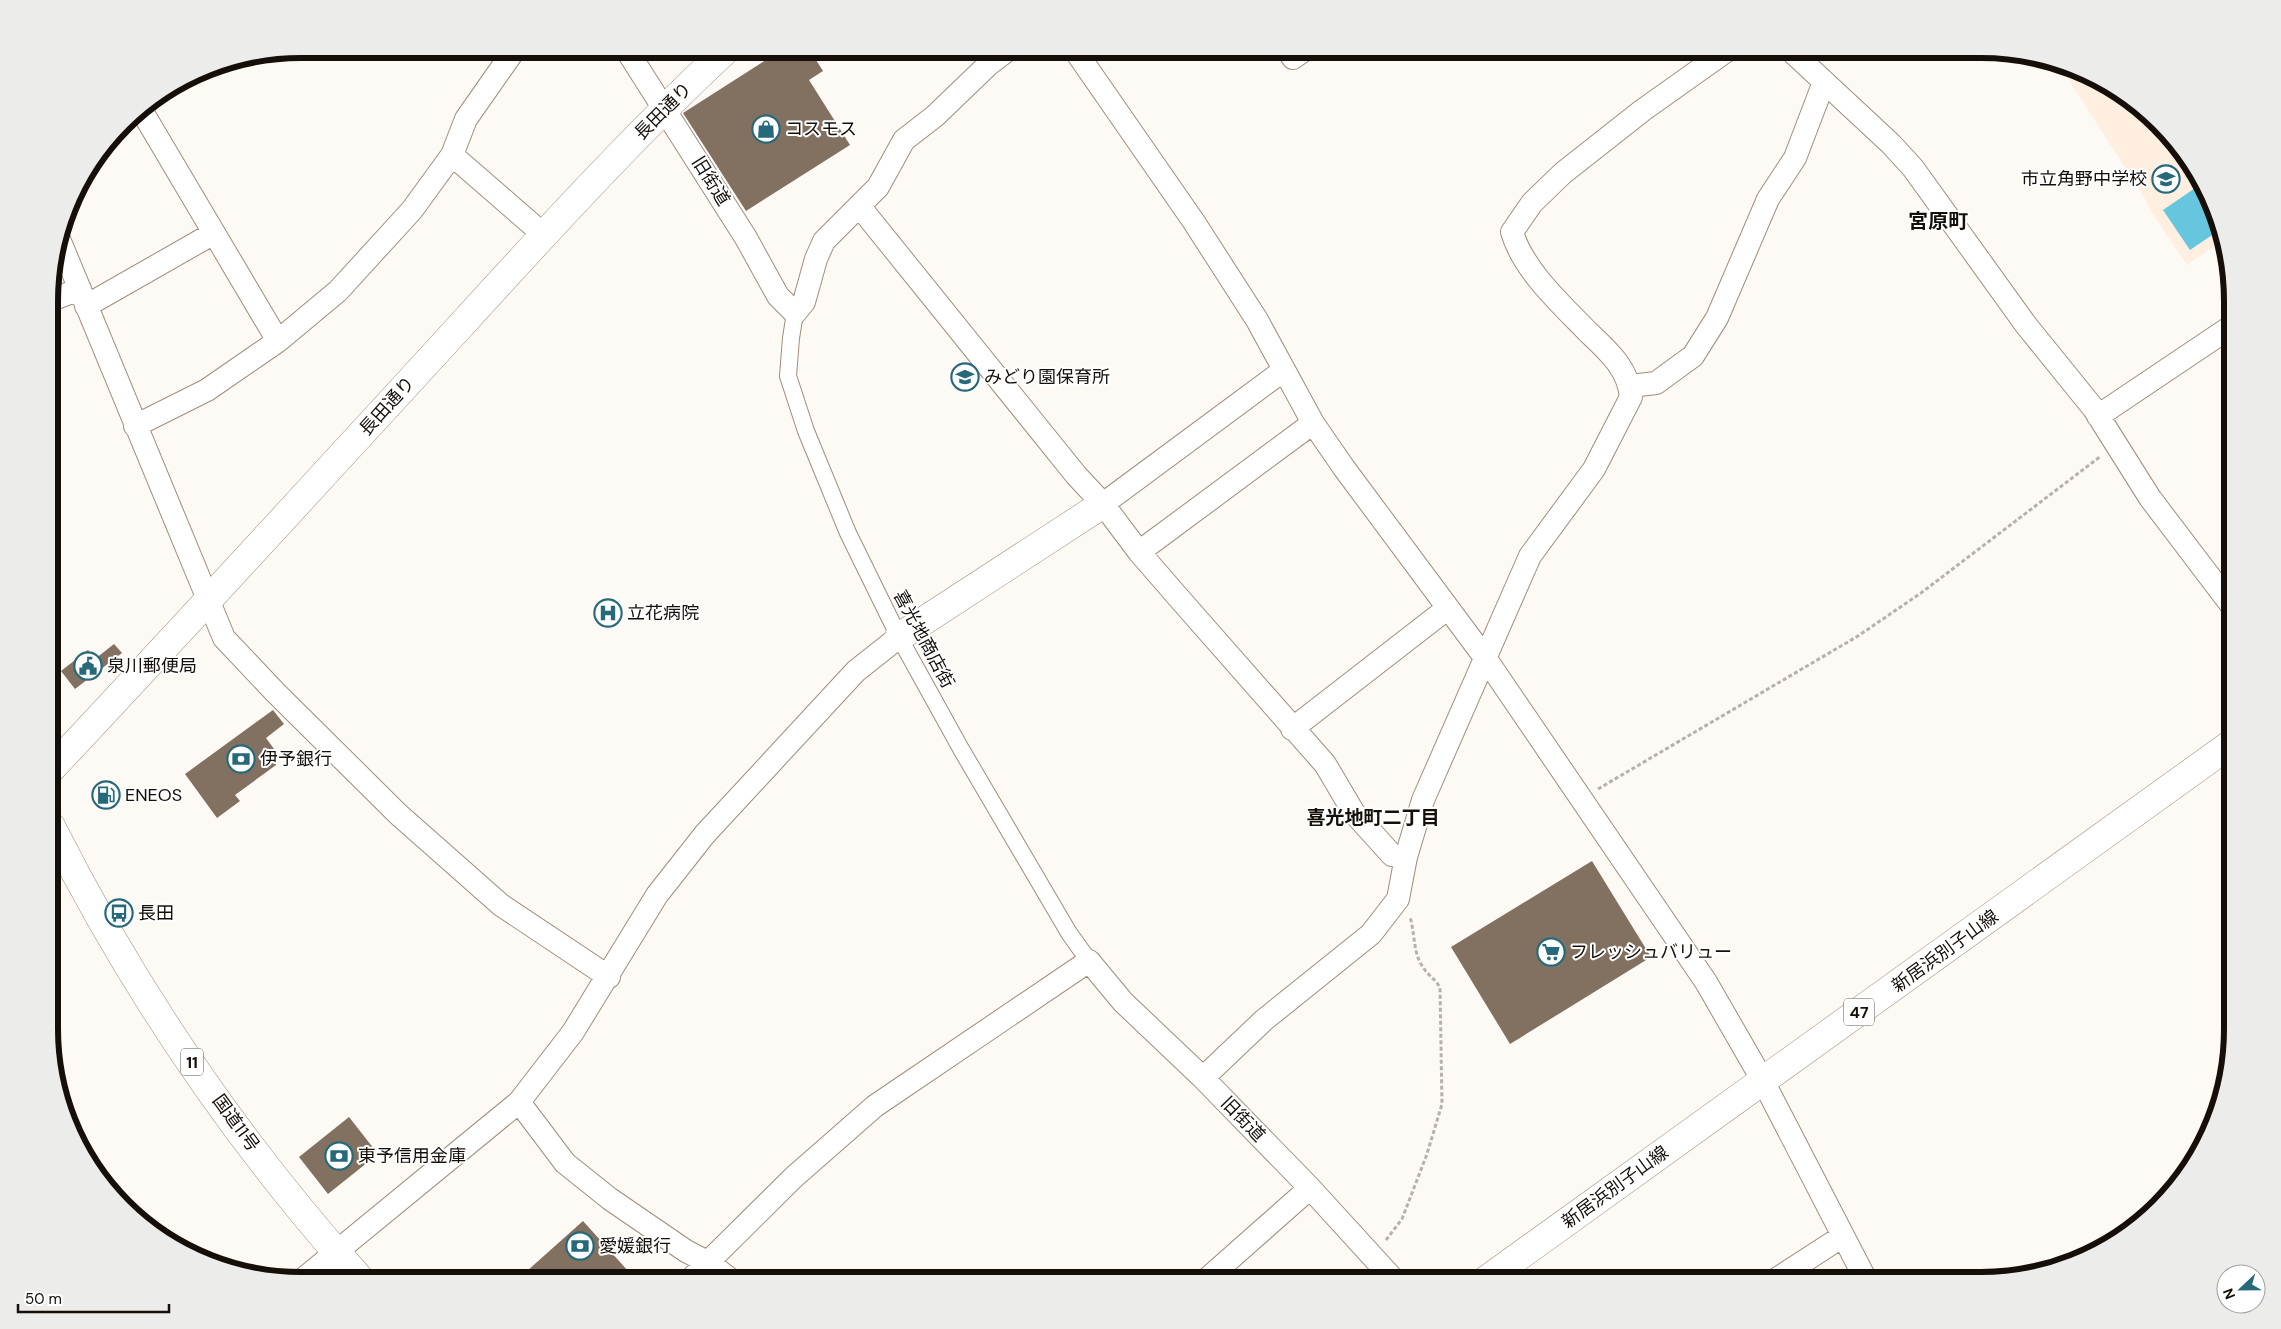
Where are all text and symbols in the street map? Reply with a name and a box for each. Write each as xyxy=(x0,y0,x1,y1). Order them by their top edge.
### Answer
street label: 長田通り xyxy=(629,77,697,145)
shop icon: コスモス xyxy=(751,114,781,144)
place label: コスモス xyxy=(785,117,857,141)
street label: 旧街道 xyxy=(687,152,735,210)
school or university icon: 市立角野中学校 xyxy=(2151,164,2181,194)
place label: 市立角野中学校 xyxy=(2021,167,2147,191)
district label: 宮原町 xyxy=(1908,208,1968,234)
school or university icon: みどり園保育所 xyxy=(950,362,980,392)
place label: みどり園保育所 xyxy=(984,365,1110,389)
street label: 長田通り xyxy=(354,371,420,441)
street label: 喜光地商店街 xyxy=(888,586,960,692)
hospital icon: 立花病院 xyxy=(593,598,623,628)
place label: 立花病院 xyxy=(627,601,699,625)
public building icon: 泉川郵便局 xyxy=(73,651,103,681)
place label: 泉川郵便局 xyxy=(107,654,197,678)
bank icon: 伊予銀行 xyxy=(226,744,256,774)
place label: 伊予銀行 xyxy=(260,747,332,771)
fuel station icon: ENEOS xyxy=(91,780,121,810)
place label: ENEOS xyxy=(125,783,182,807)
district label: 喜光地町二丁目 xyxy=(1306,805,1440,830)
bus stop icon: 長田 xyxy=(104,898,134,928)
place label: 長田 xyxy=(138,901,174,925)
street label: 新居浜別子山線 xyxy=(1887,904,2003,998)
supermarket icon: フレッシュバリュー xyxy=(1536,937,1566,967)
place label: フレッシュバリュー xyxy=(1570,940,1732,964)
road number: 47 xyxy=(1844,999,1874,1026)
road number: 11 xyxy=(181,1048,203,1076)
street label: 国道11号 xyxy=(207,1090,265,1156)
street label: 旧街道 xyxy=(1216,1091,1270,1147)
street label: 新居浜別子山線 xyxy=(1557,1140,1673,1234)
bank icon: 東予信用金庫 xyxy=(324,1141,354,1171)
place label: 東予信用金庫 xyxy=(358,1144,466,1168)
bank icon: 愛媛銀行 xyxy=(565,1231,595,1261)
place label: 愛媛銀行 xyxy=(599,1234,671,1258)
north arrow xyxy=(2216,1264,2266,1314)
scale bar xyxy=(18,1282,169,1314)
text: N xyxy=(2219,1286,2239,1302)
text: 50 m xyxy=(25,1289,62,1309)

